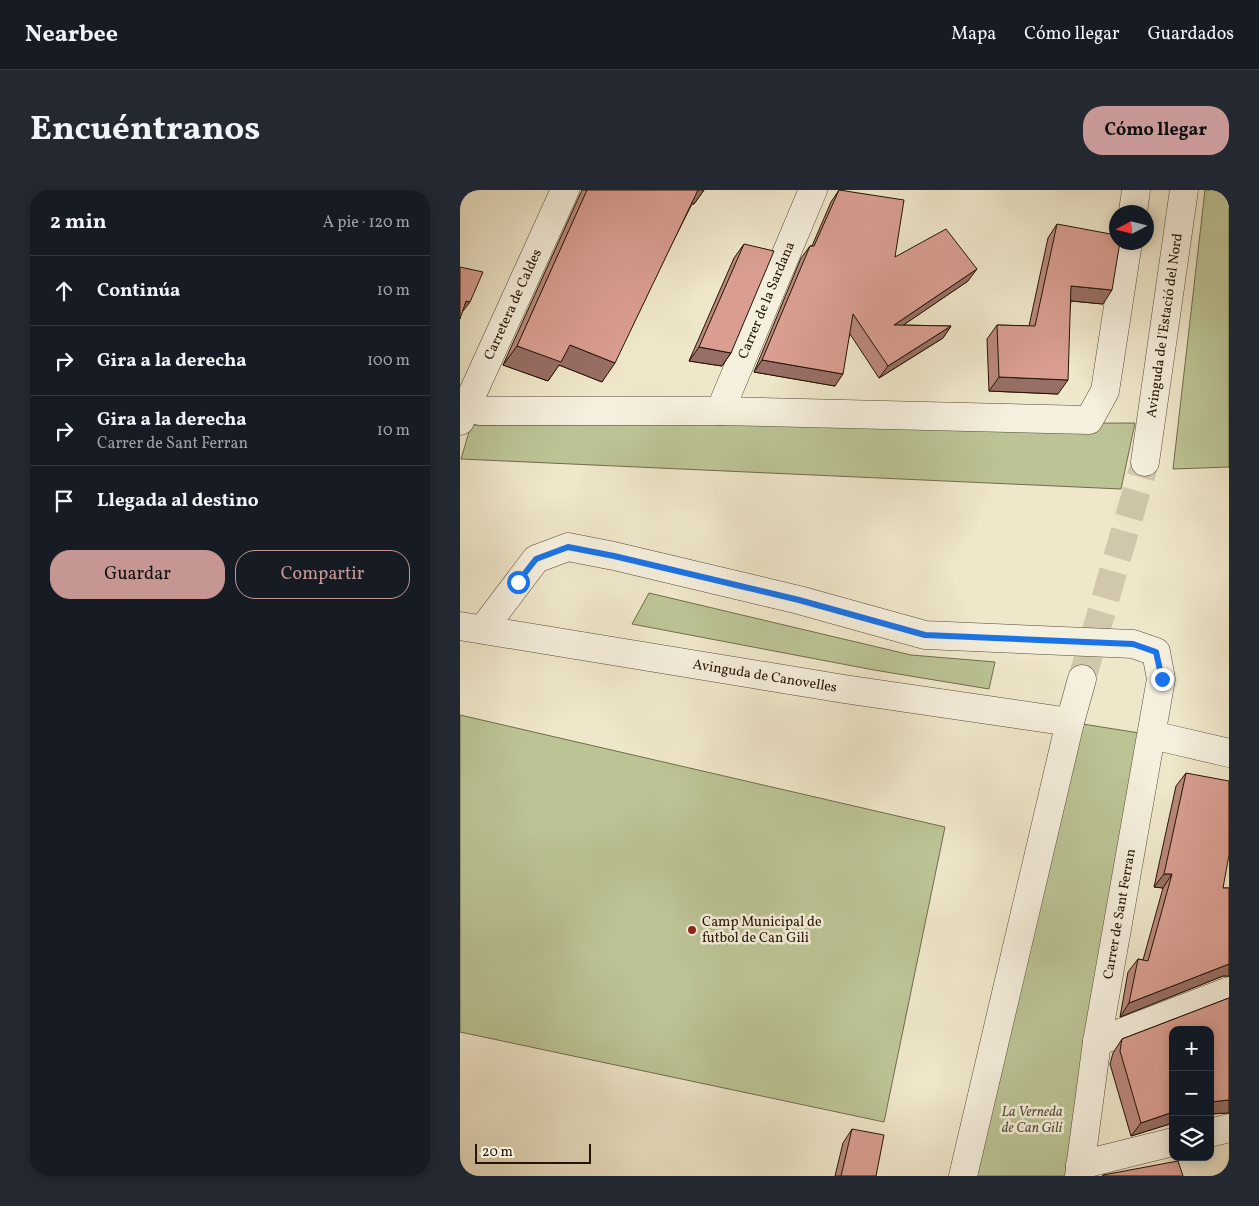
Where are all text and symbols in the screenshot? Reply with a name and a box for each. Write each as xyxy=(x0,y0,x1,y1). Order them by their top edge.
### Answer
text: Nearbee xyxy=(25,18,118,52)
text: Mapa xyxy=(951,22,996,47)
text: Cómo llegar xyxy=(1024,22,1120,47)
text: Guardados xyxy=(1148,22,1234,47)
text: Encuéntranos xyxy=(30,106,260,154)
button: Cómo llegar xyxy=(1083,106,1229,155)
north arrow xyxy=(1109,205,1154,250)
text: 2 min xyxy=(50,208,107,237)
text: A pie · 120 m xyxy=(323,212,410,234)
street label: Avinguda de l'Estació del Nord xyxy=(1142,232,1187,419)
street label: Carrer de la Sardana xyxy=(733,239,800,362)
street label: Carretera de Caldes xyxy=(480,246,546,363)
icon: ahead xyxy=(50,277,78,305)
text: Continúa xyxy=(97,278,180,304)
text: 10 m xyxy=(377,280,410,302)
icon: right xyxy=(50,347,78,375)
text: Gira a la derecha xyxy=(97,348,247,374)
text: 100 m xyxy=(367,350,410,372)
text: Gira a la derecha xyxy=(97,407,247,433)
icon: right xyxy=(50,417,78,445)
text: 10 m xyxy=(377,420,410,442)
text: Carrer de Sant Ferran xyxy=(97,433,248,455)
icon: arrive xyxy=(50,487,78,515)
text: Llegada al destino xyxy=(97,488,259,514)
button: Guardar xyxy=(50,550,225,599)
button: Compartir xyxy=(235,550,410,599)
route start xyxy=(507,571,530,594)
street label: Avinguda de Canovelles xyxy=(691,655,838,697)
route end xyxy=(1151,668,1174,691)
street label: Carrer de Sant Ferran xyxy=(1099,847,1141,981)
place label: Camp Municipal de futbol de Can Gili xyxy=(702,913,822,948)
marker: Camp Municipal de futbol de Can Gili xyxy=(686,924,698,936)
map controls xyxy=(1169,1026,1214,1161)
button: + xyxy=(1169,1026,1214,1071)
button: − xyxy=(1169,1071,1214,1116)
park label: La Verneda de Can Gili xyxy=(1001,1103,1063,1138)
button: layers xyxy=(1169,1116,1214,1161)
scale bar xyxy=(475,1141,591,1164)
text: 20 m xyxy=(482,1143,513,1162)

